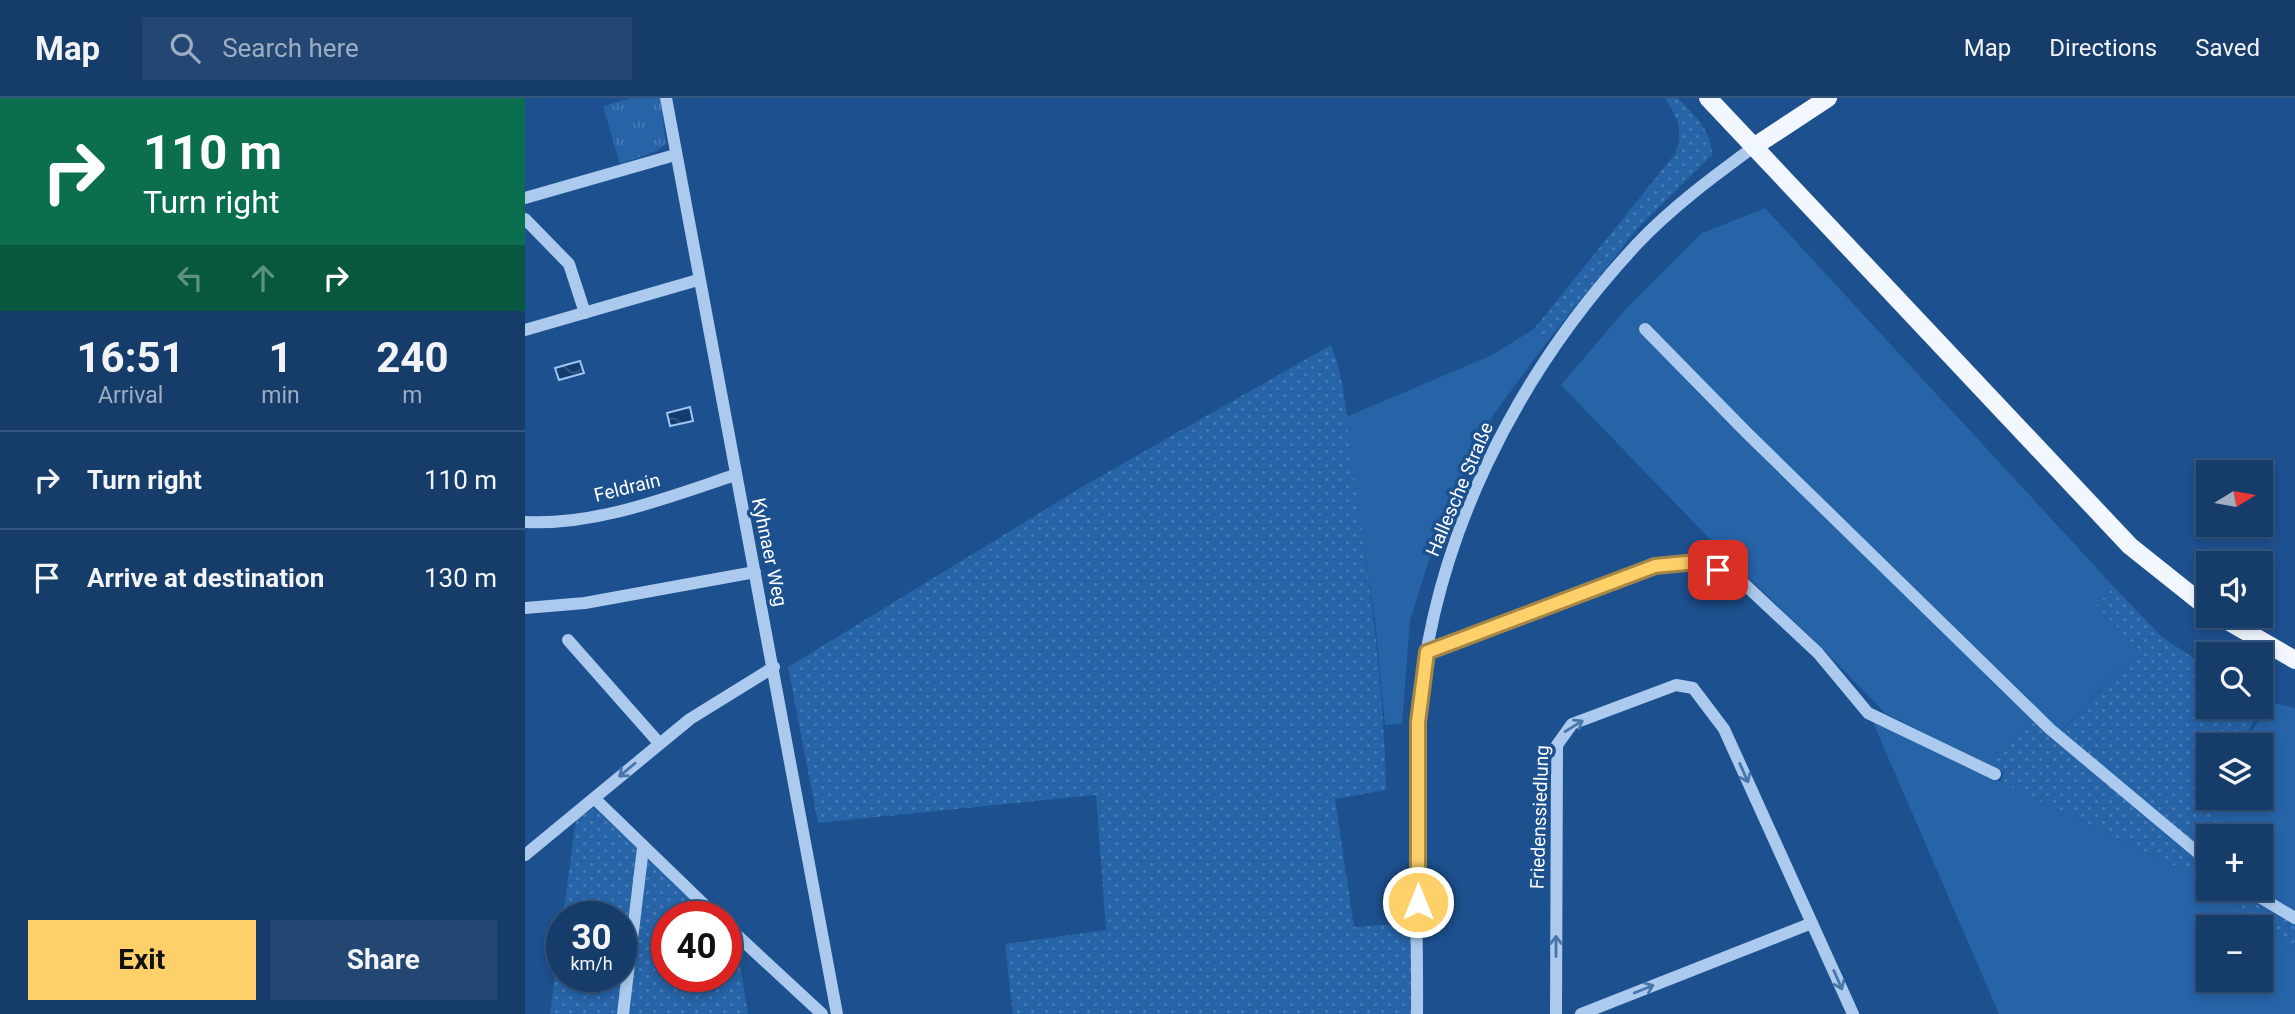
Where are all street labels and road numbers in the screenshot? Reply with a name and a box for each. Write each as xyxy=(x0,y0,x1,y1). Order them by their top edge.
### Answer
street label: Hallesche Straße xyxy=(1421,419,1498,560)
street label: Feldrain xyxy=(592,468,663,507)
street label: Kyhnaer Weg xyxy=(747,496,792,608)
street label: Friedenssiedlung xyxy=(1525,745,1554,889)

